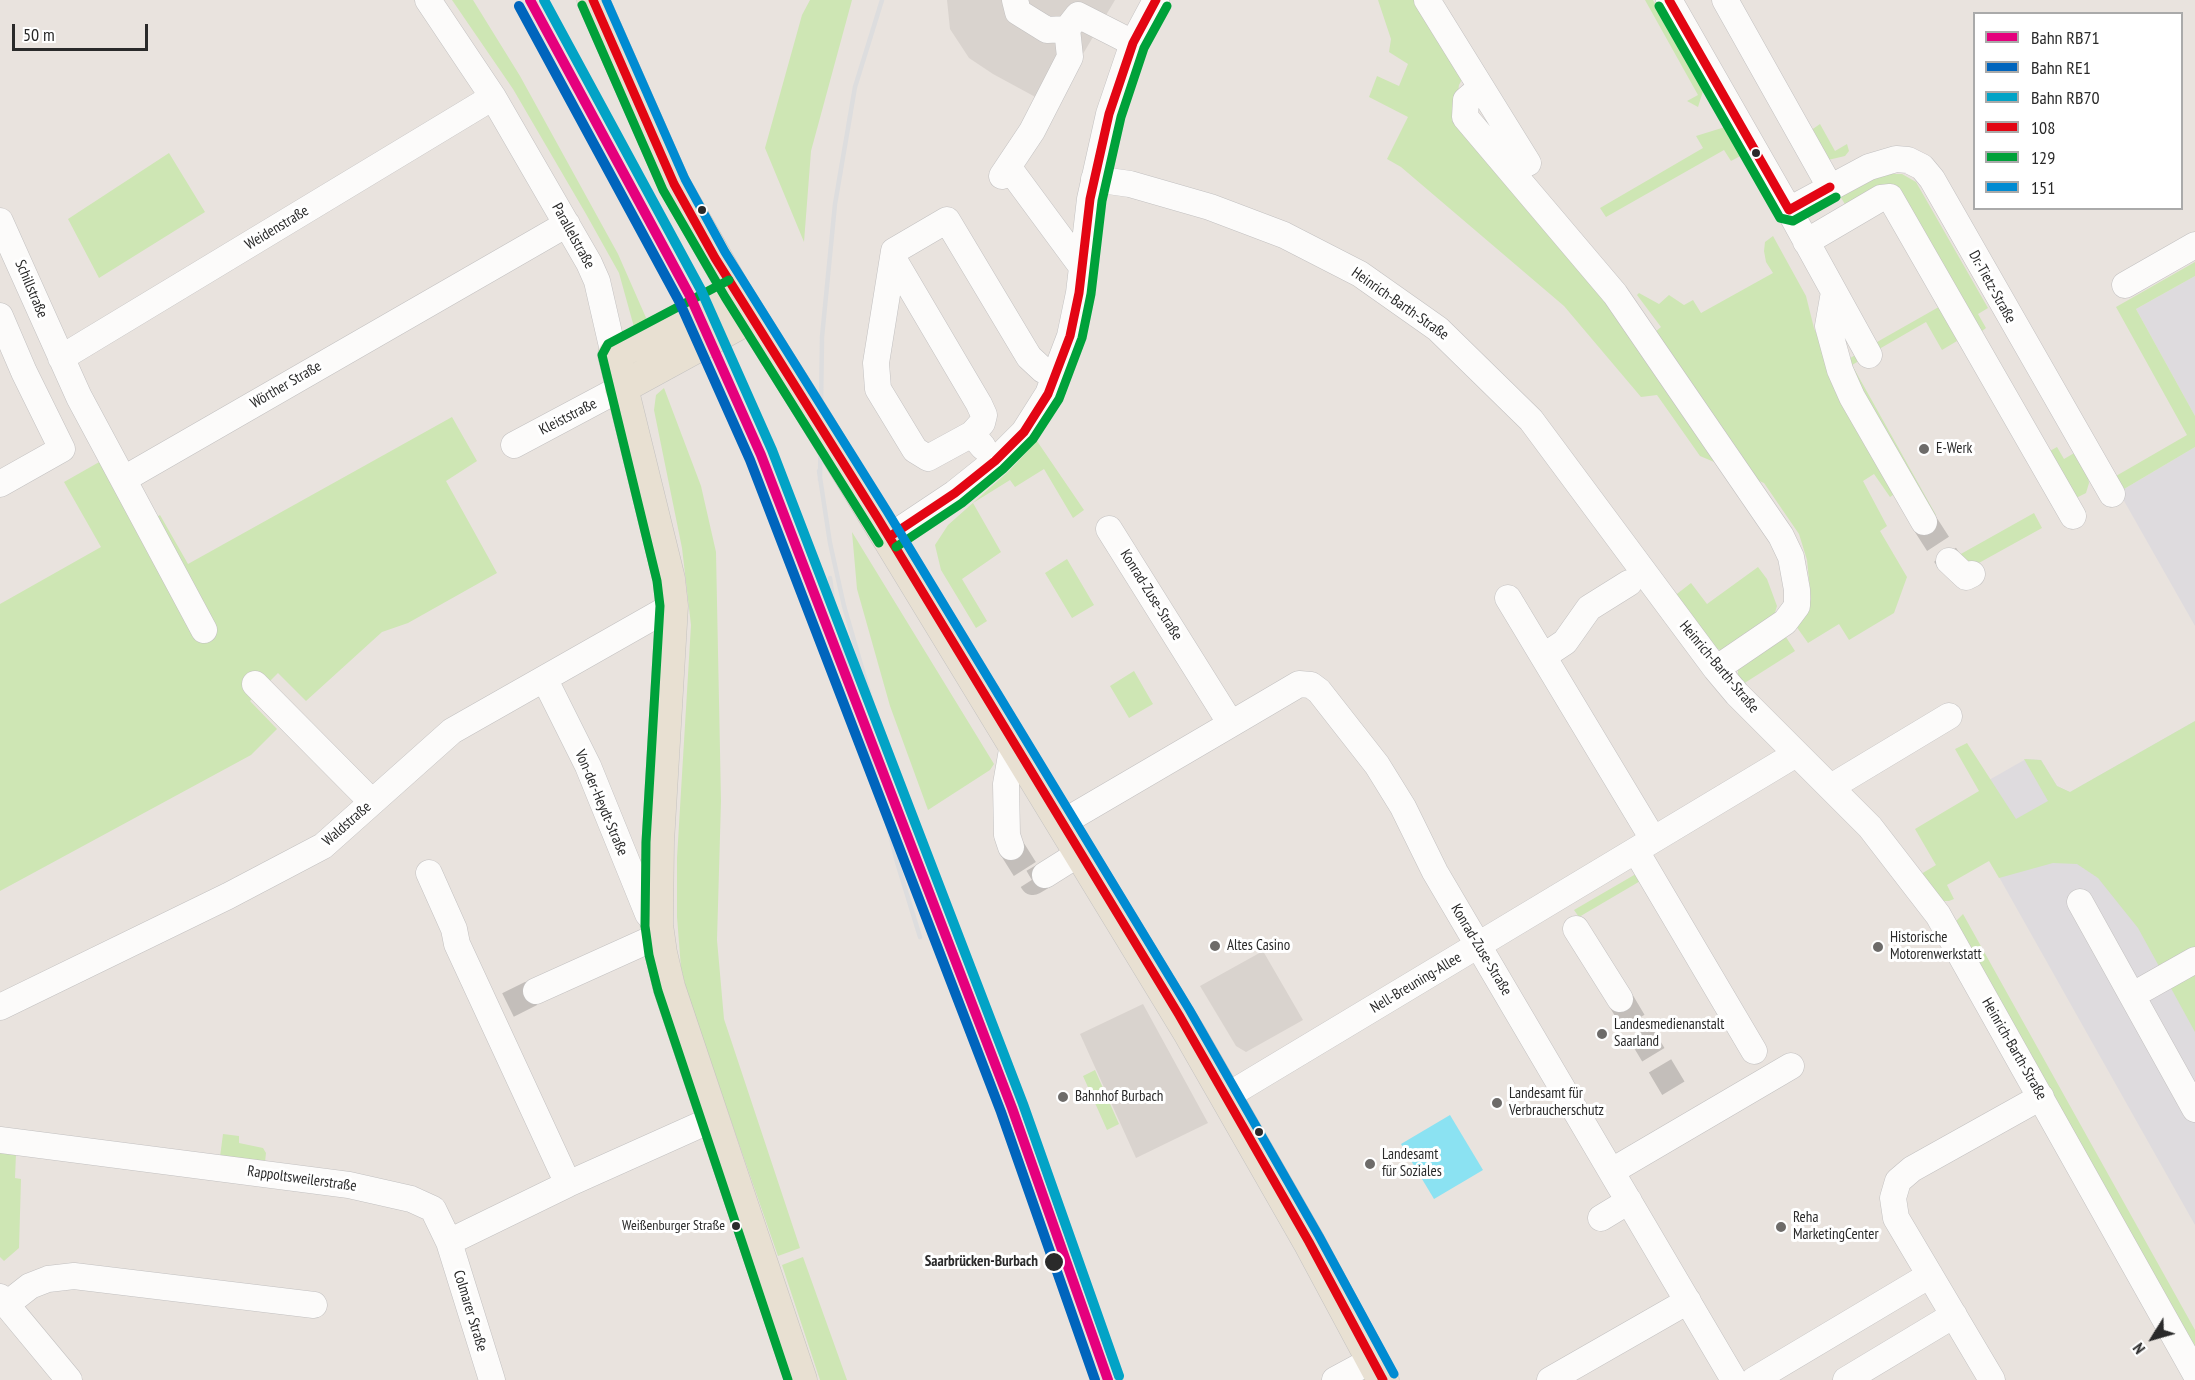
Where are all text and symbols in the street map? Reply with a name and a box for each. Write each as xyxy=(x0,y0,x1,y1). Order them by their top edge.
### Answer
scale bar xyxy=(15,12,152,50)
legend xyxy=(1973,12,2183,210)
text: 50 m xyxy=(23,23,55,46)
text: Bahn RB71 xyxy=(2031,26,2100,49)
text: Bahn RE1 xyxy=(2031,56,2091,79)
text: Bahn RB70 xyxy=(2031,86,2100,109)
text: 108 xyxy=(2031,116,2055,139)
text: 129 xyxy=(2031,146,2055,169)
unlabelled marker xyxy=(1750,147,1762,159)
text: 151 xyxy=(2031,176,2055,199)
street label: Parallelstraße xyxy=(548,200,598,272)
street label: Weidenstraße xyxy=(242,202,312,254)
unlabelled marker xyxy=(696,204,708,216)
street label: Dr.-Tietz-Straße xyxy=(1965,248,2019,326)
street label: Schillstraße xyxy=(11,257,51,321)
street label: Heinrich-Barth-Straße xyxy=(1348,264,1452,344)
street label: Wörther Straße xyxy=(247,357,325,413)
street label: Kleiststraße xyxy=(536,395,600,439)
place label: E-Werk xyxy=(1936,440,1972,458)
marker: E-Werk xyxy=(1917,442,1931,456)
street label: Konrad-Zuse-Straße xyxy=(1116,546,1186,644)
street label: Heinrich-Barth-Straße xyxy=(1675,617,1763,717)
street label: Von-der-Heydt-Straße xyxy=(571,747,631,859)
street label: Waldstraße xyxy=(319,798,375,850)
street label: Konrad-Zuse-Straße xyxy=(1447,901,1515,999)
place label: Historische Motorenwerkstatt xyxy=(1890,929,1982,964)
place label: Altes Casino xyxy=(1227,937,1290,955)
marker: Altes Casino xyxy=(1208,939,1222,953)
marker: Historische Motorenwerkstatt xyxy=(1871,940,1885,954)
street label: Nell-Breuning-Allee xyxy=(1367,949,1465,1017)
street label: Heinrich-Barth-Straße xyxy=(1978,995,2050,1103)
place label: Landesmedienanstalt Saarland xyxy=(1614,1016,1724,1051)
marker: Landesmedienanstalt Saarland xyxy=(1595,1027,1609,1041)
place label: Landesamt für Verbraucherschutz xyxy=(1509,1085,1604,1120)
place label: Bahnhof Burbach xyxy=(1075,1088,1163,1106)
marker: Bahnhof Burbach xyxy=(1056,1090,1070,1104)
marker: Landesamt für Verbraucherschutz xyxy=(1490,1096,1504,1110)
unlabelled marker xyxy=(1253,1126,1265,1138)
place label: Landesamt für Soziales xyxy=(1382,1146,1442,1181)
marker: Landesamt für Soziales xyxy=(1363,1157,1377,1171)
street label: Rappoltsweilerstraße xyxy=(246,1162,358,1196)
place label: Reha MarketingCenter xyxy=(1793,1209,1879,1244)
place label: Weißenburger Straße xyxy=(622,1218,725,1234)
marker: Weißenburger Straße xyxy=(730,1220,742,1232)
marker: Reha MarketingCenter xyxy=(1774,1220,1788,1234)
marker: Saarbrücken-Burbach xyxy=(1043,1251,1065,1273)
place label: Saarbrücken-Burbach xyxy=(925,1253,1038,1271)
street label: Colmarer Straße xyxy=(449,1268,491,1354)
north arrow xyxy=(2123,1308,2183,1368)
text: N xyxy=(2128,1339,2149,1358)

